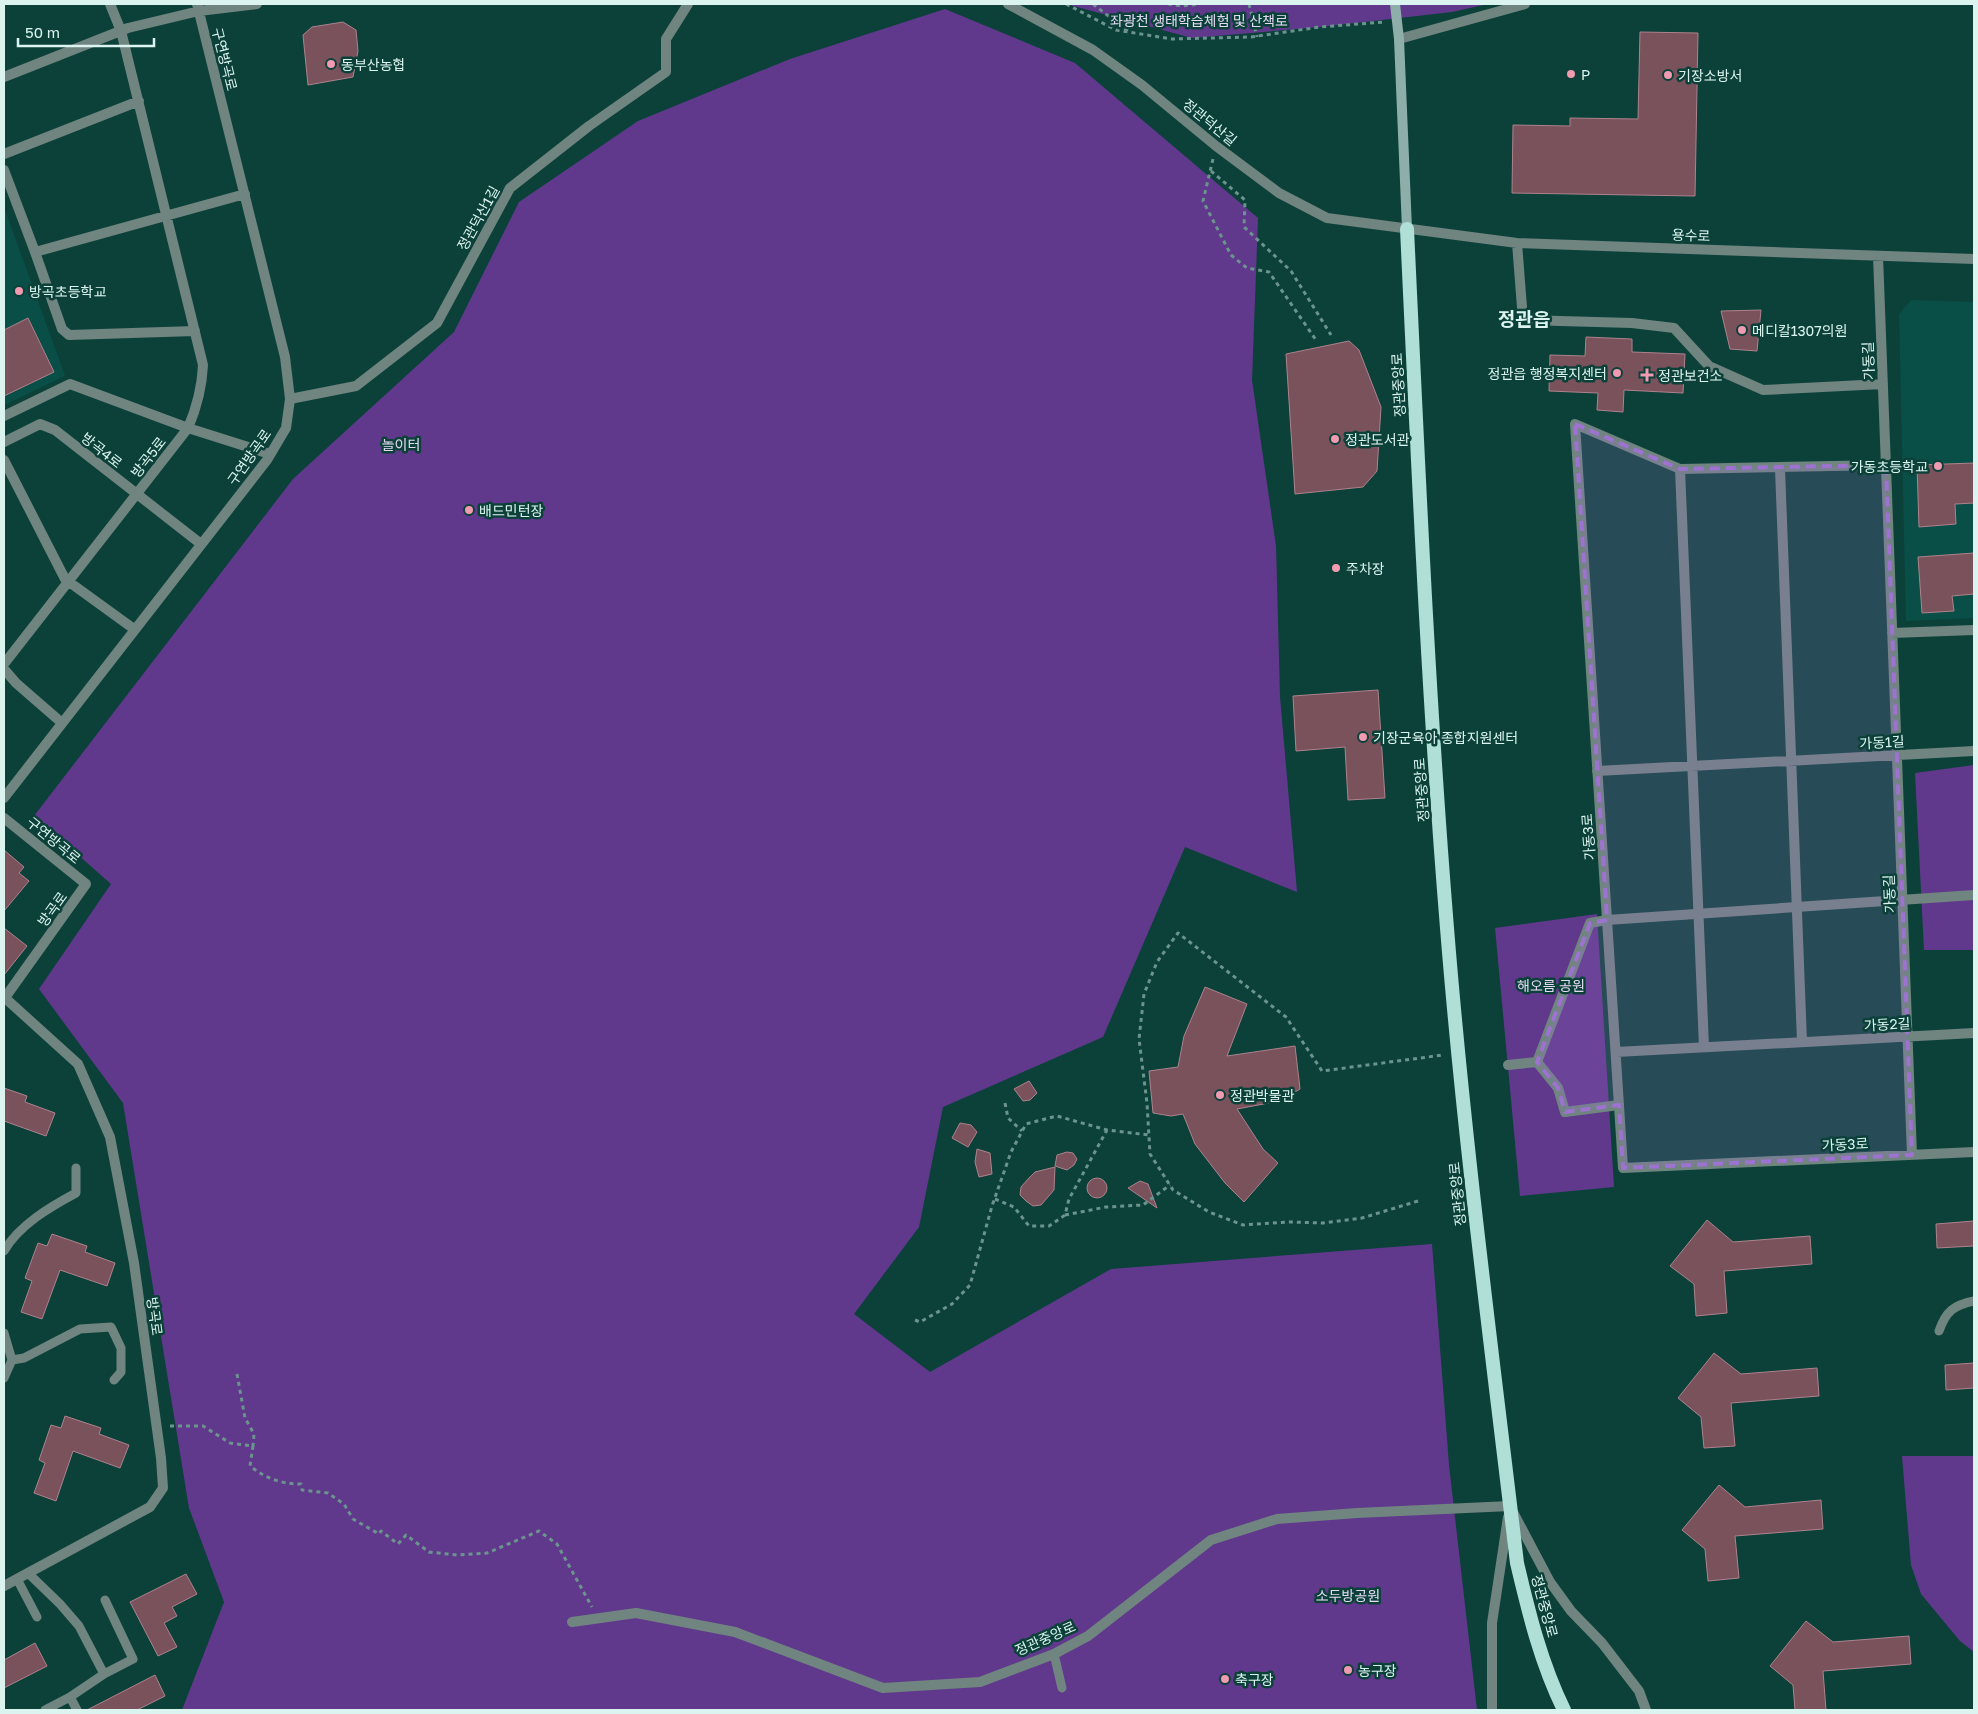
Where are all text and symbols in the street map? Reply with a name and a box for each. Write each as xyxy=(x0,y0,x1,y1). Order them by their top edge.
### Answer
park label: 좌광천 생태학습체험 및 산책로 xyxy=(1110,12,1288,29)
scale bar xyxy=(18,15,154,47)
text: 50 m xyxy=(25,23,60,41)
street label: 구연방곡로 xyxy=(209,26,241,92)
place label: 동부산농협 xyxy=(341,56,405,73)
marker: 동부산농협 xyxy=(325,58,337,70)
place label: P xyxy=(1581,66,1590,83)
place label: 기장소방서 xyxy=(1678,67,1742,84)
marker: P xyxy=(1565,68,1577,80)
marker: 기장소방서 xyxy=(1662,69,1674,81)
street label: 정관덕산길 xyxy=(1180,95,1240,149)
street label: 정관덕산1길 xyxy=(453,183,503,253)
street label: 용수로 xyxy=(1671,226,1711,244)
place label: 방곡초등학교 xyxy=(29,283,106,300)
marker: 방곡초등학교 xyxy=(13,285,25,297)
district label: 정관읍 xyxy=(1498,307,1550,330)
place label: 메디칼1307의원 xyxy=(1752,322,1847,339)
marker: 메디칼1307의원 xyxy=(1736,324,1748,336)
street label: 가동길 xyxy=(1859,341,1877,381)
street label: 정관중앙로 xyxy=(1388,352,1408,418)
place label: 정관읍 행정복지센터 xyxy=(1488,365,1607,382)
marker: 정관읍 행정복지센터 xyxy=(1611,367,1623,379)
place label: 정관보건소 xyxy=(1658,367,1723,384)
marker: 정관보건소 xyxy=(1640,368,1654,382)
street label: 구연방곡로 xyxy=(224,426,274,488)
street label: 방곡4로 xyxy=(78,429,126,471)
place label: 정관도서관 xyxy=(1345,431,1410,448)
street label: 방곡5로 xyxy=(127,433,169,481)
marker: 정관도서관 xyxy=(1329,433,1341,445)
park label: 놀이터 xyxy=(382,436,420,453)
place label: 가동초등학교 xyxy=(1851,458,1928,475)
marker: 가동초등학교 xyxy=(1932,460,1944,472)
place label: 배드민턴장 xyxy=(479,502,544,519)
marker: 배드민턴장 xyxy=(463,504,475,516)
place label: 주차장 xyxy=(1346,560,1385,577)
marker: 주차장 xyxy=(1330,562,1342,574)
place label: 기장군육아 종합지원센터 xyxy=(1373,729,1518,746)
marker: 기장군육아 종합지원센터 xyxy=(1357,731,1369,743)
street label: 가동1길 xyxy=(1859,732,1905,752)
street label: 정관중앙로 xyxy=(1410,757,1432,823)
street label: 구연방곡로 xyxy=(24,813,84,867)
street label: 가동3로 xyxy=(1578,813,1598,861)
street label: 가동길 xyxy=(1880,874,1898,914)
street label: 방곡로 xyxy=(34,888,70,930)
park label: 해오름 공원 xyxy=(1517,977,1585,994)
street label: 가동2길 xyxy=(1863,1014,1911,1034)
place label: 정관박물관 xyxy=(1230,1087,1295,1104)
marker: 정관박물관 xyxy=(1214,1089,1226,1101)
street label: 가동3로 xyxy=(1821,1134,1869,1154)
street label: 정관중앙로 xyxy=(1445,1161,1469,1227)
street label: 방곡로 xyxy=(144,1296,166,1336)
street label: 정관중앙로 xyxy=(1528,1573,1562,1639)
park label: 소두방공원 xyxy=(1316,1587,1380,1604)
street label: 정관중앙로 xyxy=(1012,1617,1078,1659)
place label: 농구장 xyxy=(1358,1662,1397,1679)
marker: 농구장 xyxy=(1342,1664,1354,1676)
place label: 축구장 xyxy=(1235,1671,1274,1688)
marker: 축구장 xyxy=(1219,1673,1231,1685)

